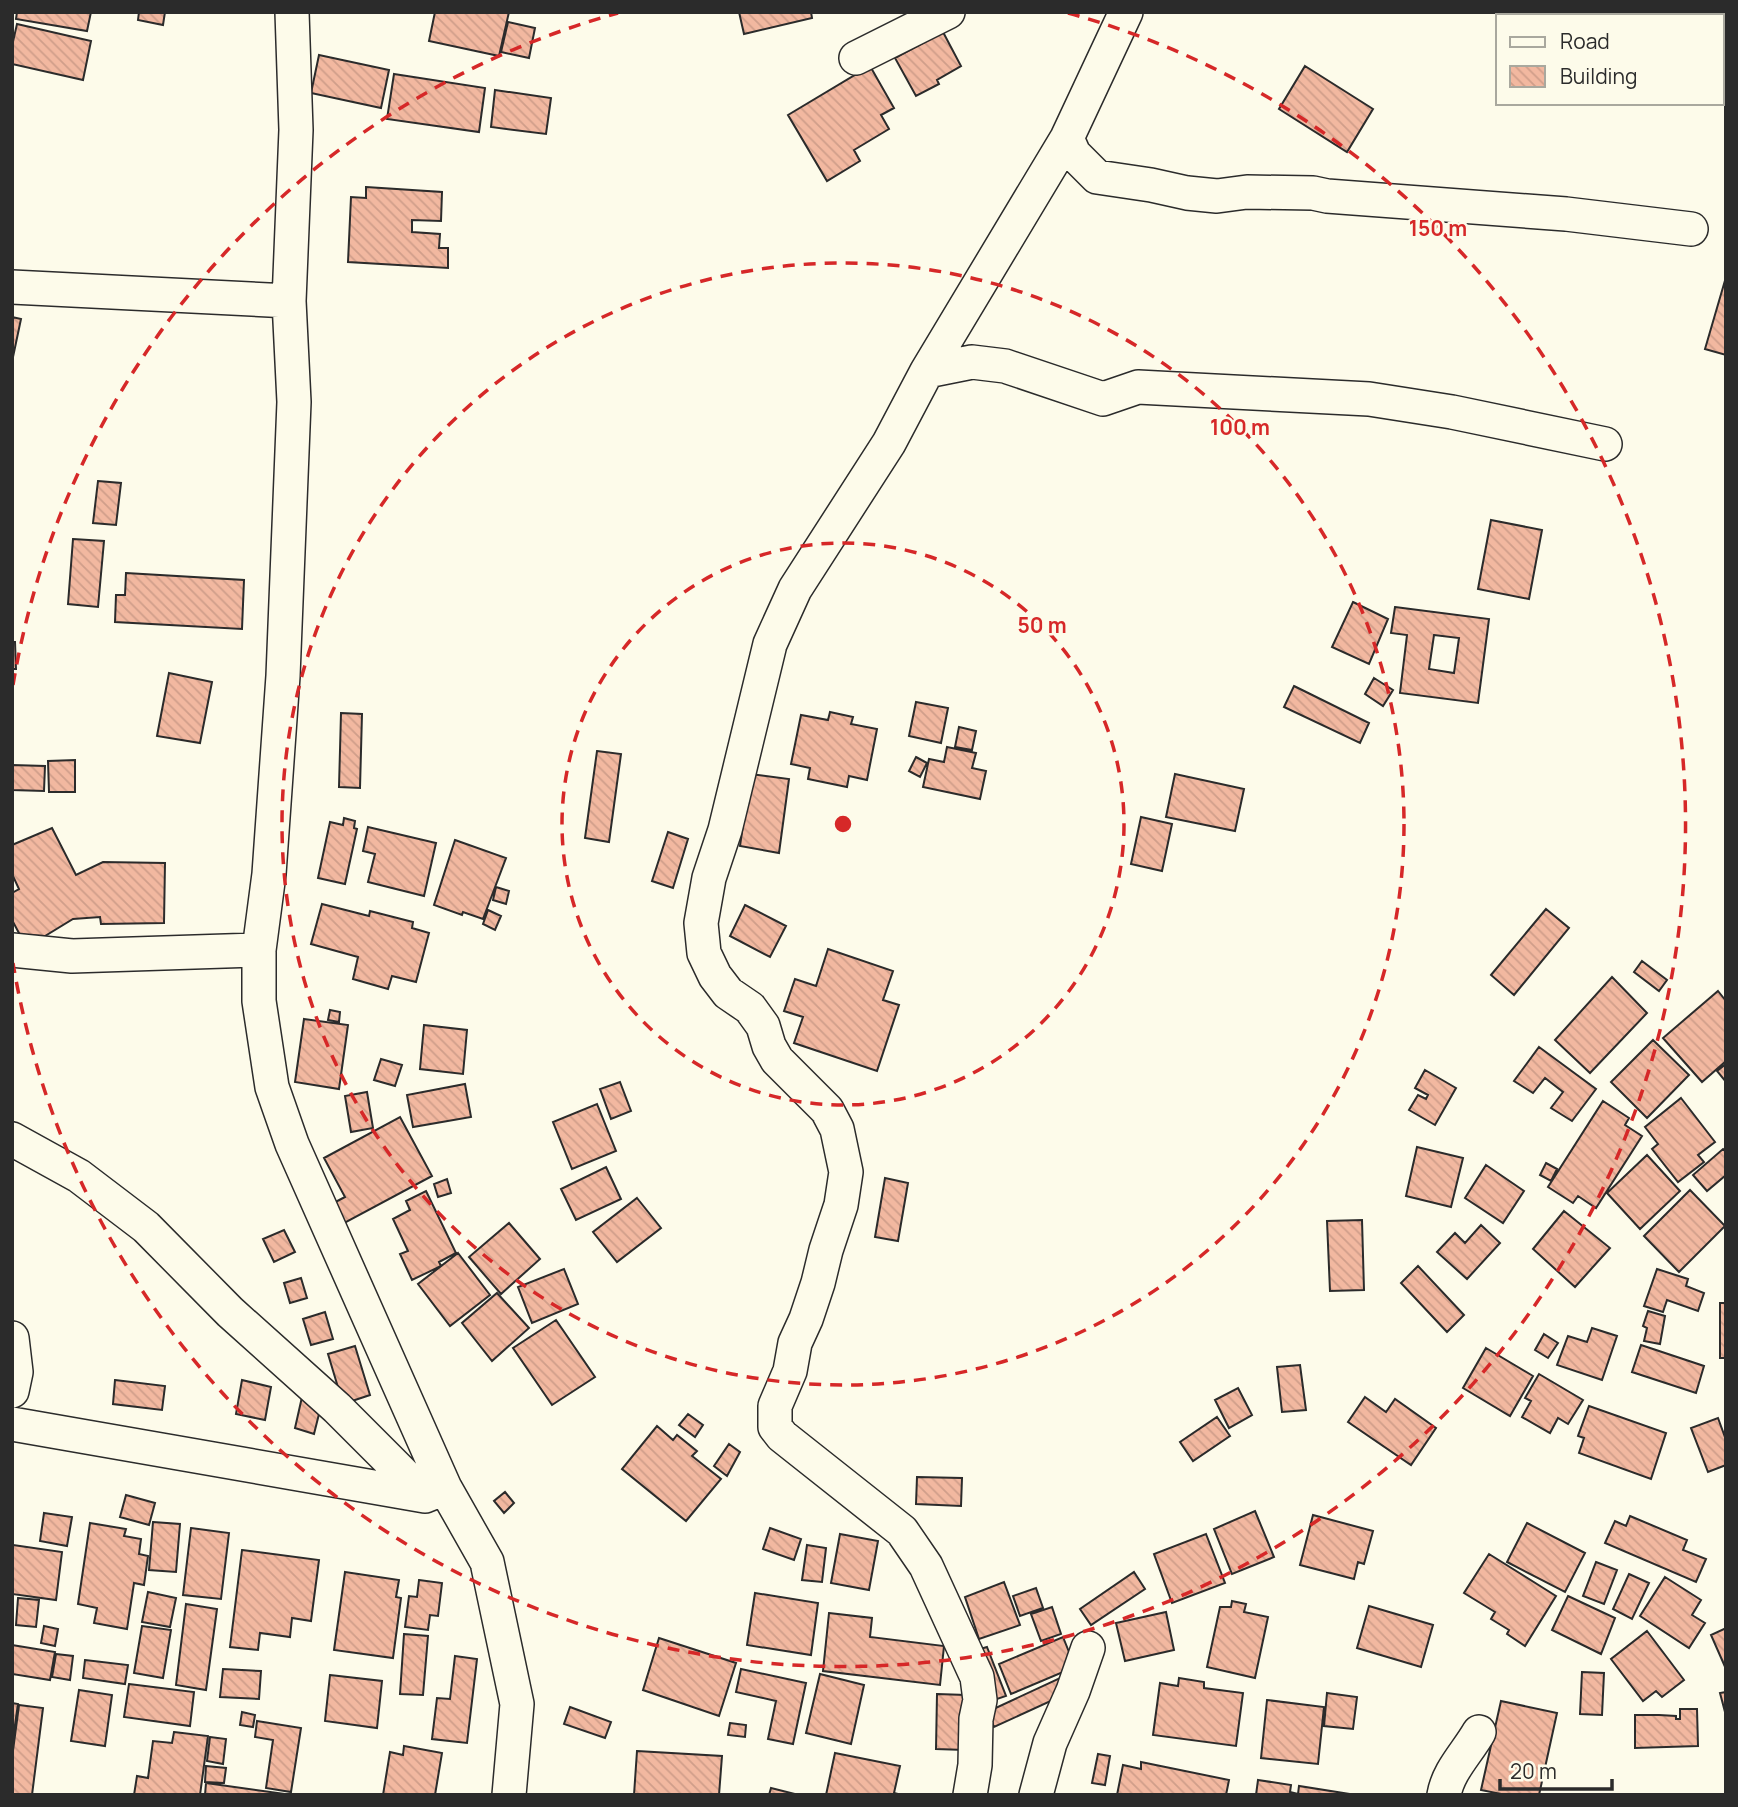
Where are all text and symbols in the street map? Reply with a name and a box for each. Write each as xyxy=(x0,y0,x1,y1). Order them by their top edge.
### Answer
legend xyxy=(1496,14,1724,105)
text: Road xyxy=(1560,27,1610,55)
text: Building xyxy=(1560,62,1637,90)
text: 150 m xyxy=(1409,214,1467,242)
text: 100 m xyxy=(1210,413,1270,441)
text: 50 m xyxy=(1017,611,1067,639)
centre of rings xyxy=(831,812,855,836)
scale bar xyxy=(1500,1748,1612,1792)
text: 20 m xyxy=(1510,1757,1557,1785)

